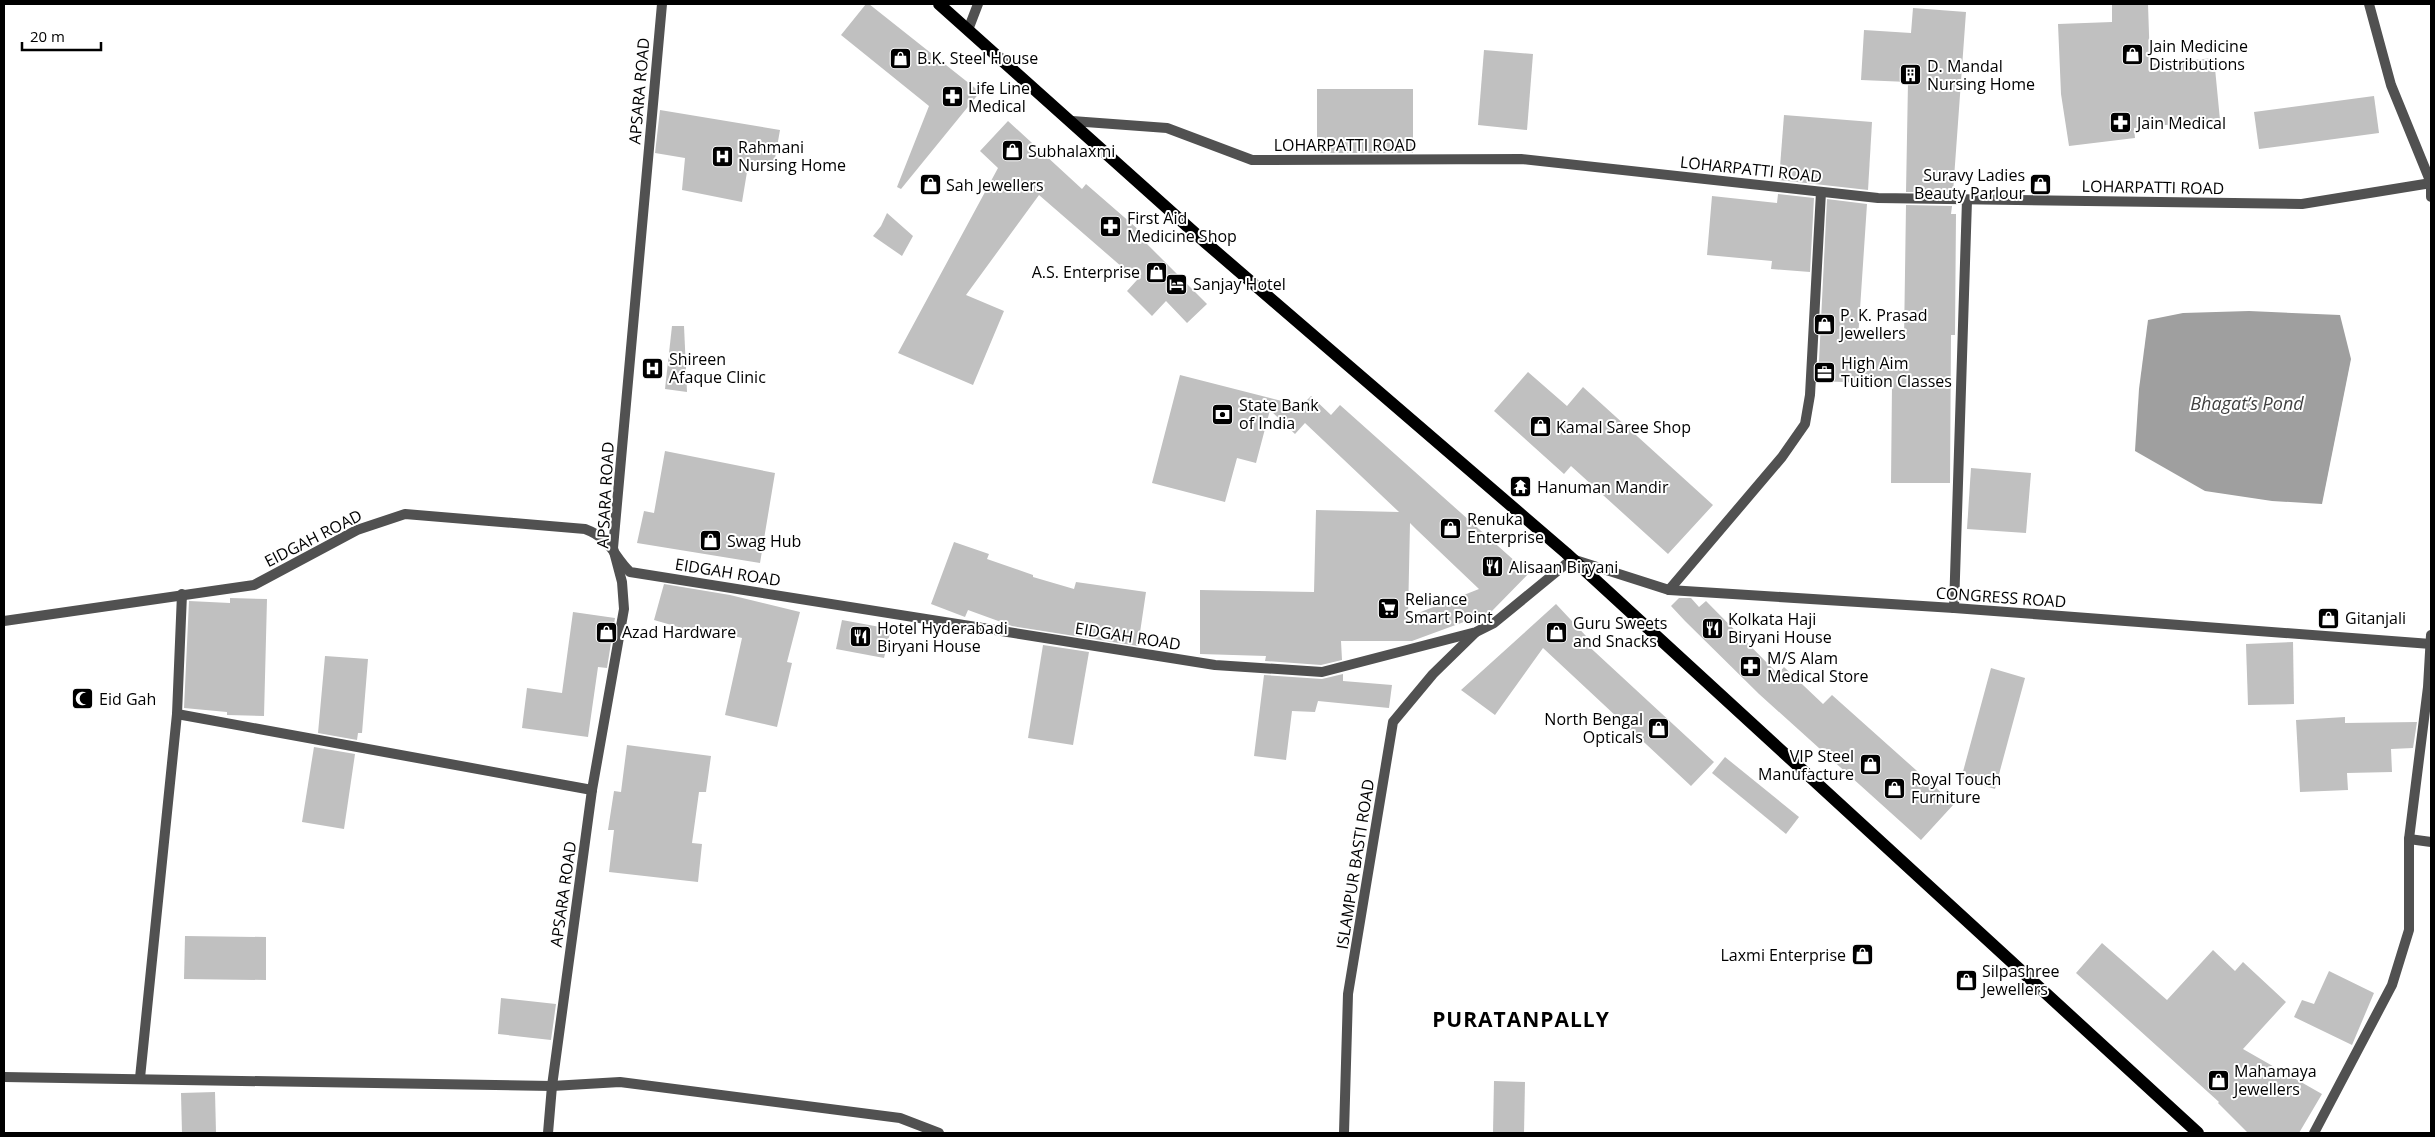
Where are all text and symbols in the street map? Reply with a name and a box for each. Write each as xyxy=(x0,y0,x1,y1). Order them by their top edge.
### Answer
scale bar xyxy=(22,20,101,52)
text: 20 m xyxy=(30,26,65,46)
place label: Jain Medicine Distributions xyxy=(2147,35,2248,75)
street label: APSARA ROAD xyxy=(623,37,655,145)
shop icon: Jain Medicine Distributions xyxy=(2121,43,2145,67)
shop icon: B.K. Steel House xyxy=(889,46,913,70)
place label: B.K. Steel House xyxy=(917,47,1038,69)
place label: D. Mandal Nursing Home xyxy=(1927,55,2035,95)
building icon: D. Mandal Nursing Home xyxy=(1899,63,1923,87)
place label: Life Line Medical xyxy=(968,77,1030,117)
pharmacy icon: Life Line Medical xyxy=(940,85,964,109)
pharmacy icon: Jain Medical xyxy=(2109,111,2133,135)
place label: Jain Medical xyxy=(2135,112,2226,134)
street label: LOHARPATTI ROAD xyxy=(1274,134,1416,156)
place label: Rahmani Nursing Home xyxy=(738,136,846,176)
shop icon: Subhalaxmi xyxy=(1000,139,1024,163)
place label: Subhalaxmi xyxy=(1028,140,1115,162)
hospital icon: Rahmani Nursing Home xyxy=(710,144,734,168)
street label: LOHARPATTI ROAD xyxy=(1679,151,1823,187)
place label: Suravy Ladies Beauty Parlour xyxy=(1914,164,2025,204)
shop icon: Suravy Ladies Beauty Parlour xyxy=(2029,172,2053,196)
shop icon: Sah Jewellers xyxy=(918,173,942,197)
place label: Sah Jewellers xyxy=(946,174,1044,196)
street label: LOHARPATTI ROAD xyxy=(2082,175,2224,199)
place label: First Aid Medicine Shop xyxy=(1127,207,1237,247)
pharmacy icon: First Aid Medicine Shop xyxy=(1099,215,1123,239)
shop icon: A.S. Enterprise xyxy=(1144,260,1168,284)
place label: A.S. Enterprise xyxy=(1032,261,1140,283)
hotel icon: Sanjay Hotel xyxy=(1165,272,1189,296)
place label: Sanjay Hotel xyxy=(1193,273,1286,295)
place label: P. K. Prasad Jewellers xyxy=(1838,304,1928,344)
shop icon: P. K. Prasad Jewellers xyxy=(1812,312,1836,336)
place label: Shireen Afaque Clinic xyxy=(669,348,766,388)
place label: High Aim Tuition Classes xyxy=(1841,352,1952,392)
hospital icon: Shireen Afaque Clinic xyxy=(641,356,665,380)
office icon: High Aim Tuition Classes xyxy=(1813,360,1837,384)
water label: Bhagat’s Pond xyxy=(2190,391,2304,415)
place label: State Bank of India xyxy=(1239,394,1319,434)
bank icon: State Bank of India xyxy=(1211,402,1235,426)
shop icon: Kamal Saree Shop xyxy=(1528,415,1552,439)
place label: Kamal Saree Shop xyxy=(1556,416,1691,438)
street label: APSARA ROAD xyxy=(591,441,619,549)
temple icon: Hanuman Mandir xyxy=(1509,475,1533,499)
place label: Hanuman Mandir xyxy=(1537,476,1669,498)
street label: EIDGAH ROAD xyxy=(260,504,366,572)
place label: Renuka Enterprise xyxy=(1467,508,1544,548)
shop icon: Renuka Enterprise xyxy=(1439,516,1463,540)
shop icon: Swag Hub xyxy=(699,529,723,553)
place label: Swag Hub xyxy=(727,530,801,552)
street label: EIDGAH ROAD xyxy=(674,553,782,591)
restaurant icon: Alisaan Biryani xyxy=(1481,555,1505,579)
place label: Alisaan Biryani xyxy=(1509,556,1618,578)
street label: CONGRESS ROAD xyxy=(1935,581,2067,613)
place label: Reliance Smart Point xyxy=(1405,588,1493,628)
supermarket icon: Reliance Smart Point xyxy=(1377,596,1401,620)
shop icon: Gitanjali xyxy=(2317,606,2341,630)
place label: Gitanjali xyxy=(2345,607,2406,629)
place label: Kolkata Haji Biryani House xyxy=(1728,608,1832,648)
place label: Guru Sweets and Snacks xyxy=(1573,612,1667,652)
restaurant icon: Kolkata Haji Biryani House xyxy=(1700,616,1724,640)
place label: Hotel Hyderabadi Biryani House xyxy=(877,617,1008,657)
street label: EIDGAH ROAD xyxy=(1074,617,1182,655)
shop icon: Azad Hardware xyxy=(594,620,618,644)
shop icon: Guru Sweets and Snacks xyxy=(1545,620,1569,644)
place label: Azad Hardware xyxy=(622,621,736,643)
restaurant icon: Hotel Hyderabadi Biryani House xyxy=(849,625,873,649)
place label: M/S Alam Medical Store xyxy=(1767,647,1869,687)
pharmacy icon: M/S Alam Medical Store xyxy=(1739,655,1763,679)
mosque icon: Eid Gah xyxy=(71,687,95,711)
place label: Eid Gah xyxy=(99,688,156,710)
place label: North Bengal Opticals xyxy=(1544,708,1643,748)
shop icon: North Bengal Opticals xyxy=(1647,716,1671,740)
place label: VIP Steel Manufacture xyxy=(1758,745,1854,785)
shop icon: VIP Steel Manufacture xyxy=(1858,753,1882,777)
place label: Royal Touch Furniture xyxy=(1911,768,2001,808)
shop icon: Royal Touch Furniture xyxy=(1883,776,1907,800)
street label: ISLAMPUR BASTI ROAD xyxy=(1331,777,1379,951)
street label: APSARA ROAD xyxy=(545,840,581,948)
shop icon: Laxmi Enterprise xyxy=(1850,943,1874,967)
place label: Laxmi Enterprise xyxy=(1720,944,1846,966)
place label: Silpashree Jewellers xyxy=(1980,960,2059,1000)
shop icon: Silpashree Jewellers xyxy=(1954,968,1978,992)
district label: PURATANPALLY xyxy=(1432,1005,1610,1033)
place label: Mahamaya Jewellers xyxy=(2232,1060,2317,1100)
shop icon: Mahamaya Jewellers xyxy=(2206,1068,2230,1092)

